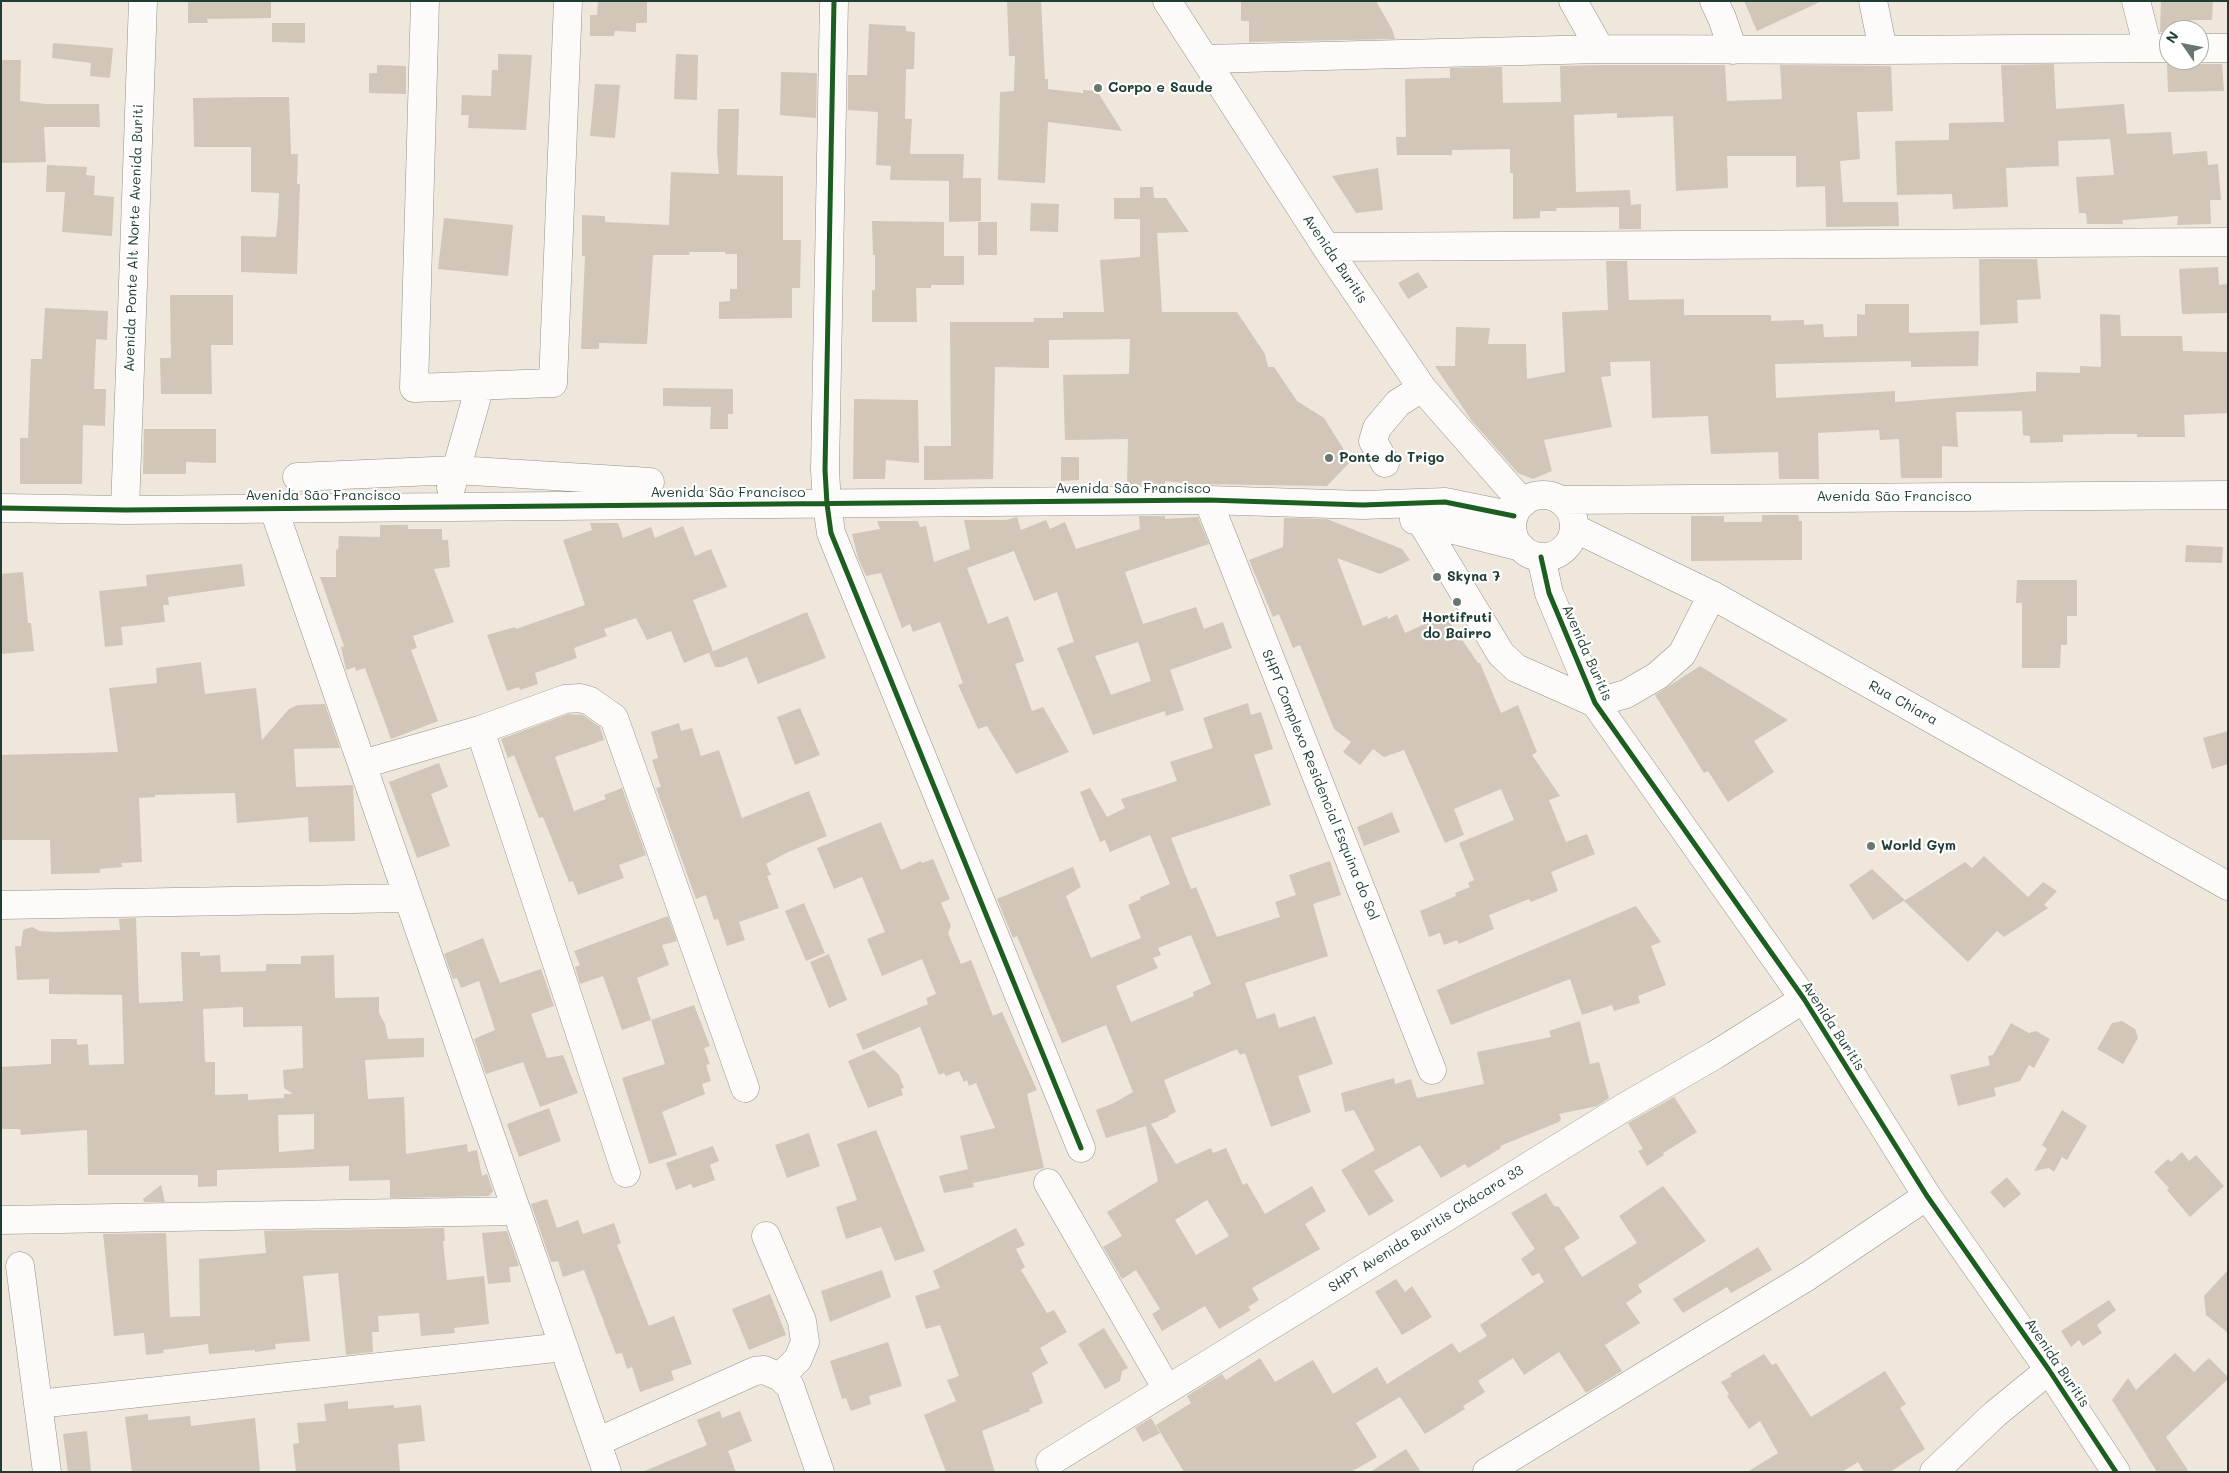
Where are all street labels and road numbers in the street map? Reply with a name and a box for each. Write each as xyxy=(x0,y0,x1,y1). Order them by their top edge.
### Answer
street label: Avenida Ponte Alt Norte Avenida Buriti xyxy=(121,104,147,372)
street label: Avenida Buritis xyxy=(1299,211,1371,307)
street label: Avenida São Francisco xyxy=(1055,481,1211,497)
street label: Avenida São Francisco xyxy=(650,485,806,501)
street label: Avenida São Francisco xyxy=(245,488,401,504)
street label: Avenida São Francisco xyxy=(1816,489,1972,505)
street label: Avenida Buritis xyxy=(1558,602,1616,704)
street label: SHPT Complexo Residencial Esquina do Sol xyxy=(1258,647,1382,923)
street label: Rua Chiara xyxy=(1865,677,1941,729)
street label: Avenida Buritis xyxy=(1798,978,1868,1074)
street label: SHPT Avenida Buritis Chácara 33 xyxy=(1325,1162,1527,1296)
street label: Avenida Buritis xyxy=(2021,1315,2093,1411)

